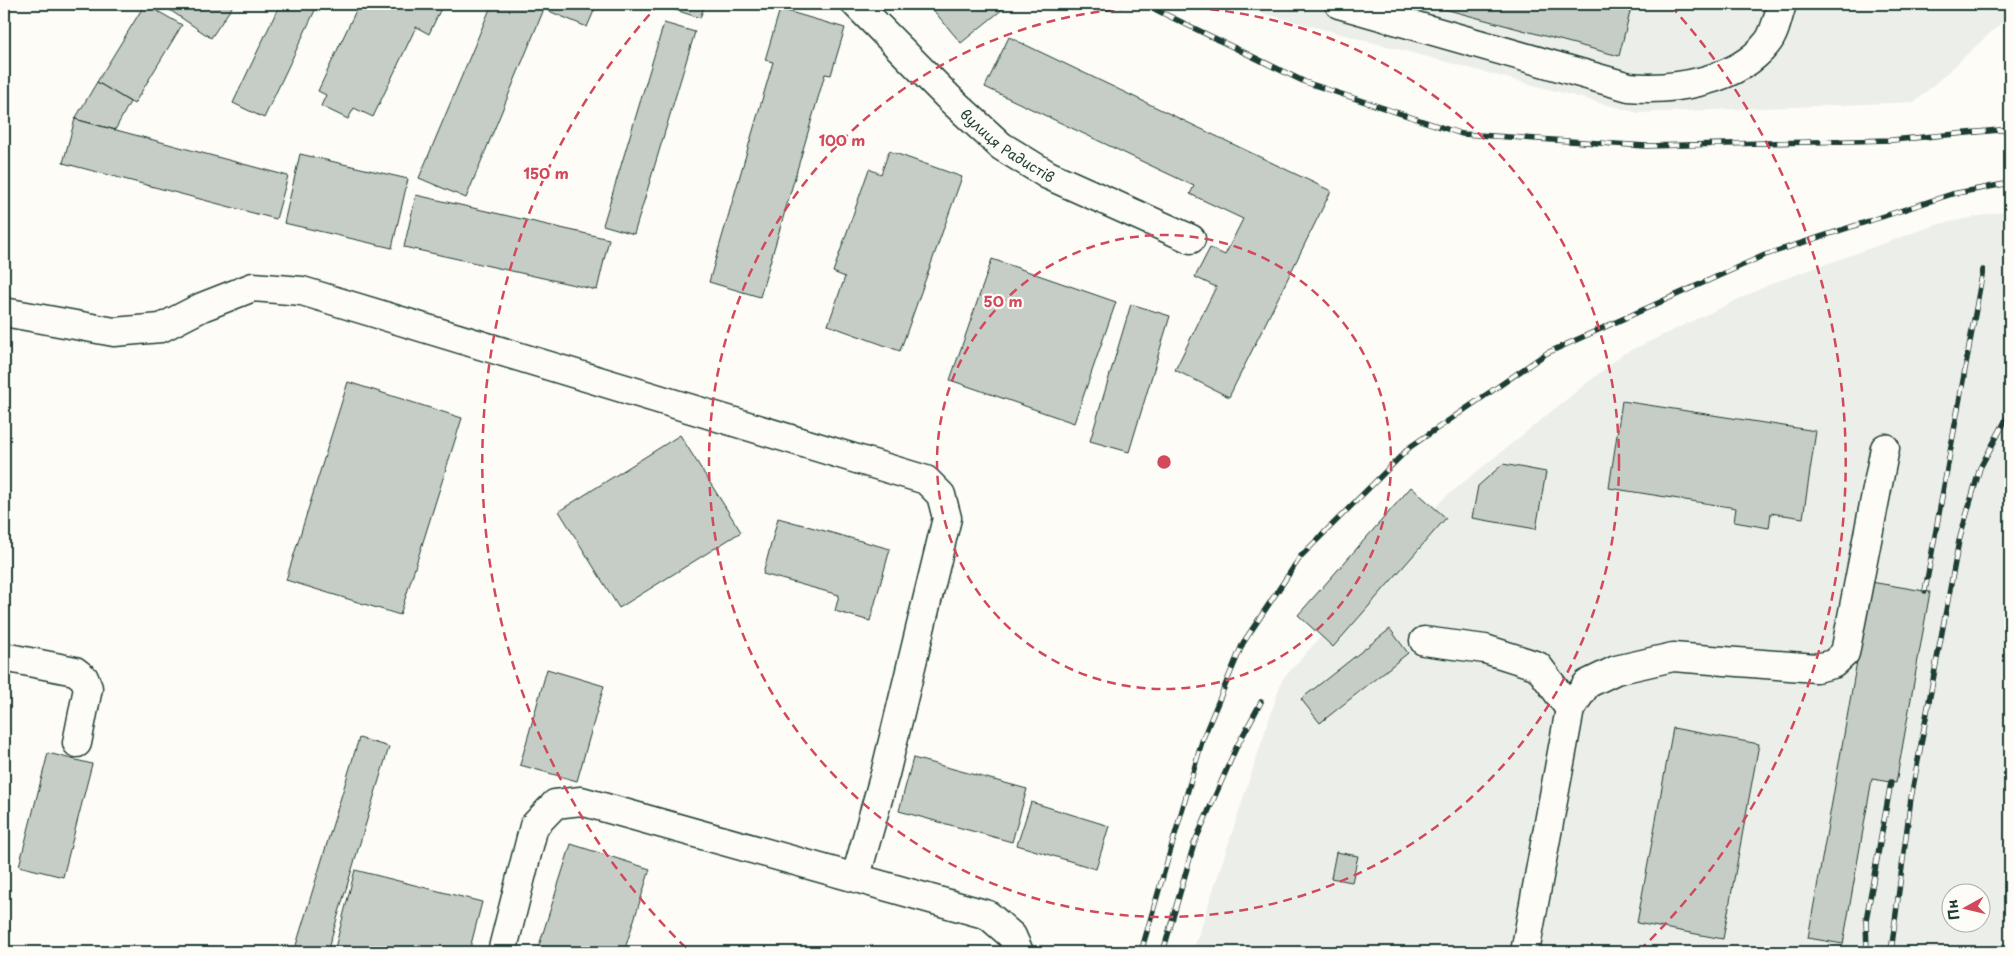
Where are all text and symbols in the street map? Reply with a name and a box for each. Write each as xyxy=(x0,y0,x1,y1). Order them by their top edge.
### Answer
street label: вулиця Радистів xyxy=(956,103,1058,187)
text: 100 m xyxy=(819,128,865,151)
text: 150 m xyxy=(523,161,569,184)
text: 50 m xyxy=(984,289,1022,312)
centre of rings xyxy=(1155,453,1173,471)
north arrow xyxy=(1942,884,1992,934)
text: Пн xyxy=(1941,898,1964,921)

